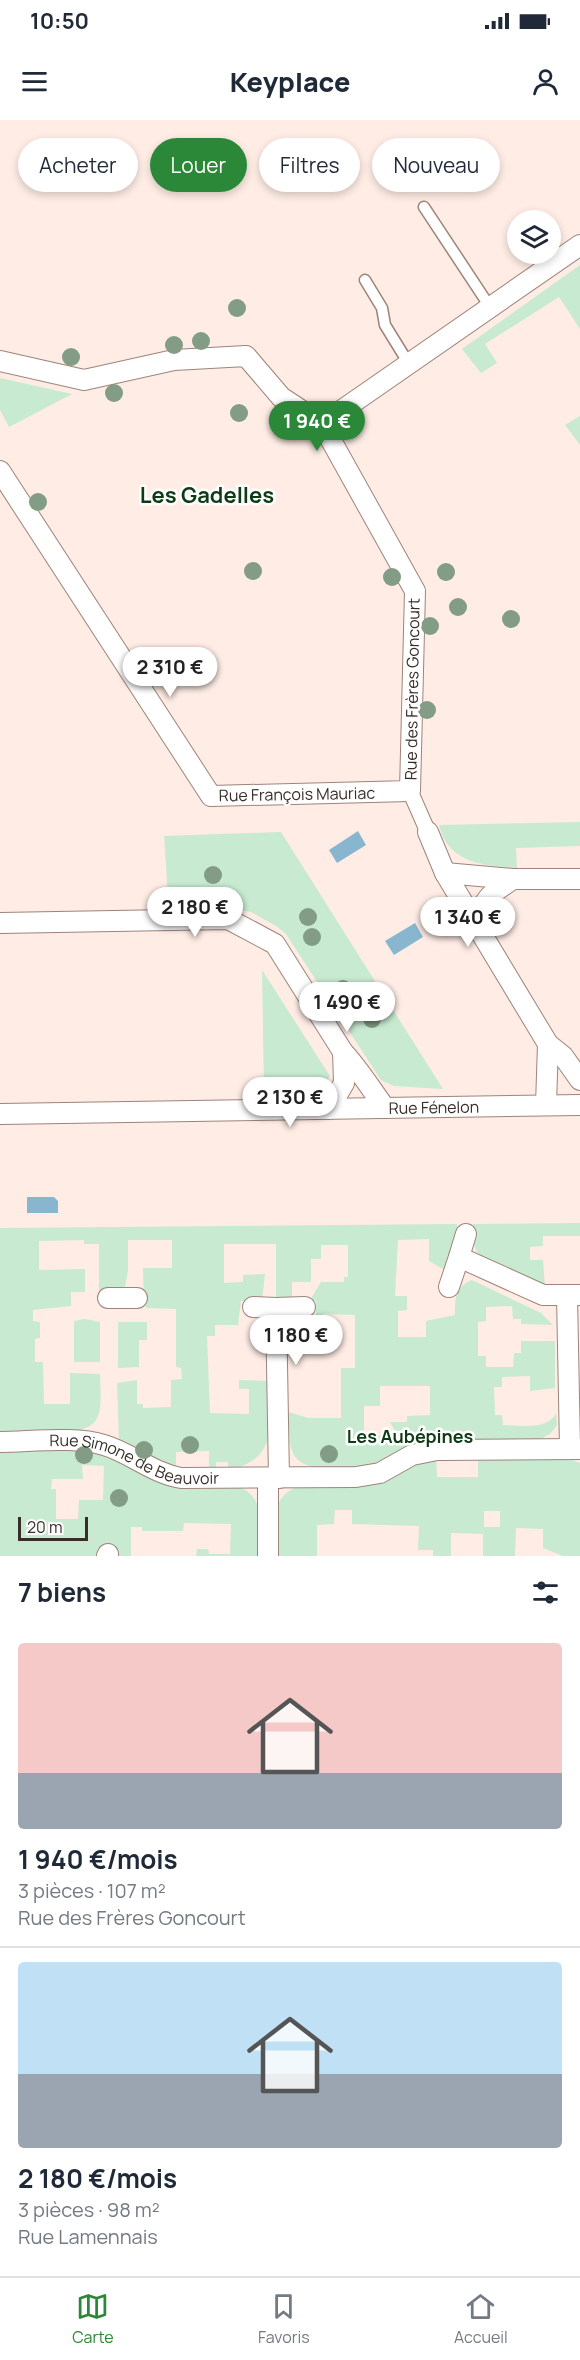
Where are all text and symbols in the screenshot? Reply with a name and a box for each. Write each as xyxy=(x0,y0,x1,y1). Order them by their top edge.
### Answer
text: 10:50 xyxy=(30,6,89,36)
text: Keyplace xyxy=(230,63,350,100)
icon: menu xyxy=(18,65,51,98)
icon: person xyxy=(529,65,562,98)
chip: Acheter xyxy=(18,138,138,192)
chip: Louer xyxy=(150,138,247,192)
chip: Filtres xyxy=(259,138,360,192)
chip: Nouveau xyxy=(372,138,500,192)
map controls xyxy=(507,210,561,264)
button: layers xyxy=(507,210,561,264)
pin: 1 940 € xyxy=(262,401,372,452)
text: 1 940 € xyxy=(283,407,351,434)
district label: Les Gadelles xyxy=(140,480,274,510)
street label: Rue des Frères Goncourt xyxy=(399,598,425,780)
pin: 2 310 € xyxy=(115,647,225,698)
text: 2 310 € xyxy=(136,653,204,680)
street label: Rue François Mauriac xyxy=(219,782,376,806)
pin: 2 180 € xyxy=(140,887,250,938)
text: 2 180 € xyxy=(161,893,229,920)
pin: 1 340 € xyxy=(413,897,523,948)
text: 1 340 € xyxy=(434,903,502,930)
pin: 1 490 € xyxy=(292,982,402,1033)
text: 1 490 € xyxy=(313,988,381,1015)
pin: 2 130 € xyxy=(235,1077,345,1128)
text: 2 130 € xyxy=(256,1083,324,1110)
street label: Rue Fénelon xyxy=(388,1096,479,1119)
pin: 1 180 € xyxy=(241,1315,351,1366)
text: 1 180 € xyxy=(264,1321,328,1348)
district label: Les Aubépines xyxy=(347,1424,474,1448)
street label: Rue Simone de Beauvoir xyxy=(49,1429,219,1489)
scale bar xyxy=(18,1514,88,1542)
text: 20 m xyxy=(27,1516,63,1538)
text: 7 biens xyxy=(18,1574,106,1610)
icon: filters xyxy=(529,1576,562,1609)
icon: home xyxy=(236,1682,344,1790)
text: 1 940 €/mois xyxy=(18,1841,178,1877)
text: 3 pièces · 107 m² xyxy=(18,1877,166,1904)
text: Rue des Frères Goncourt xyxy=(18,1904,246,1931)
icon: home xyxy=(236,2001,344,2109)
text: 2 180 €/mois xyxy=(18,2160,177,2196)
text: 3 pièces · 98 m² xyxy=(18,2196,160,2223)
text: Rue Lamennais xyxy=(18,2223,158,2250)
tab: Carte xyxy=(72,2290,114,2348)
tab: Favoris xyxy=(258,2290,310,2348)
tab: Accueil xyxy=(454,2290,508,2348)

